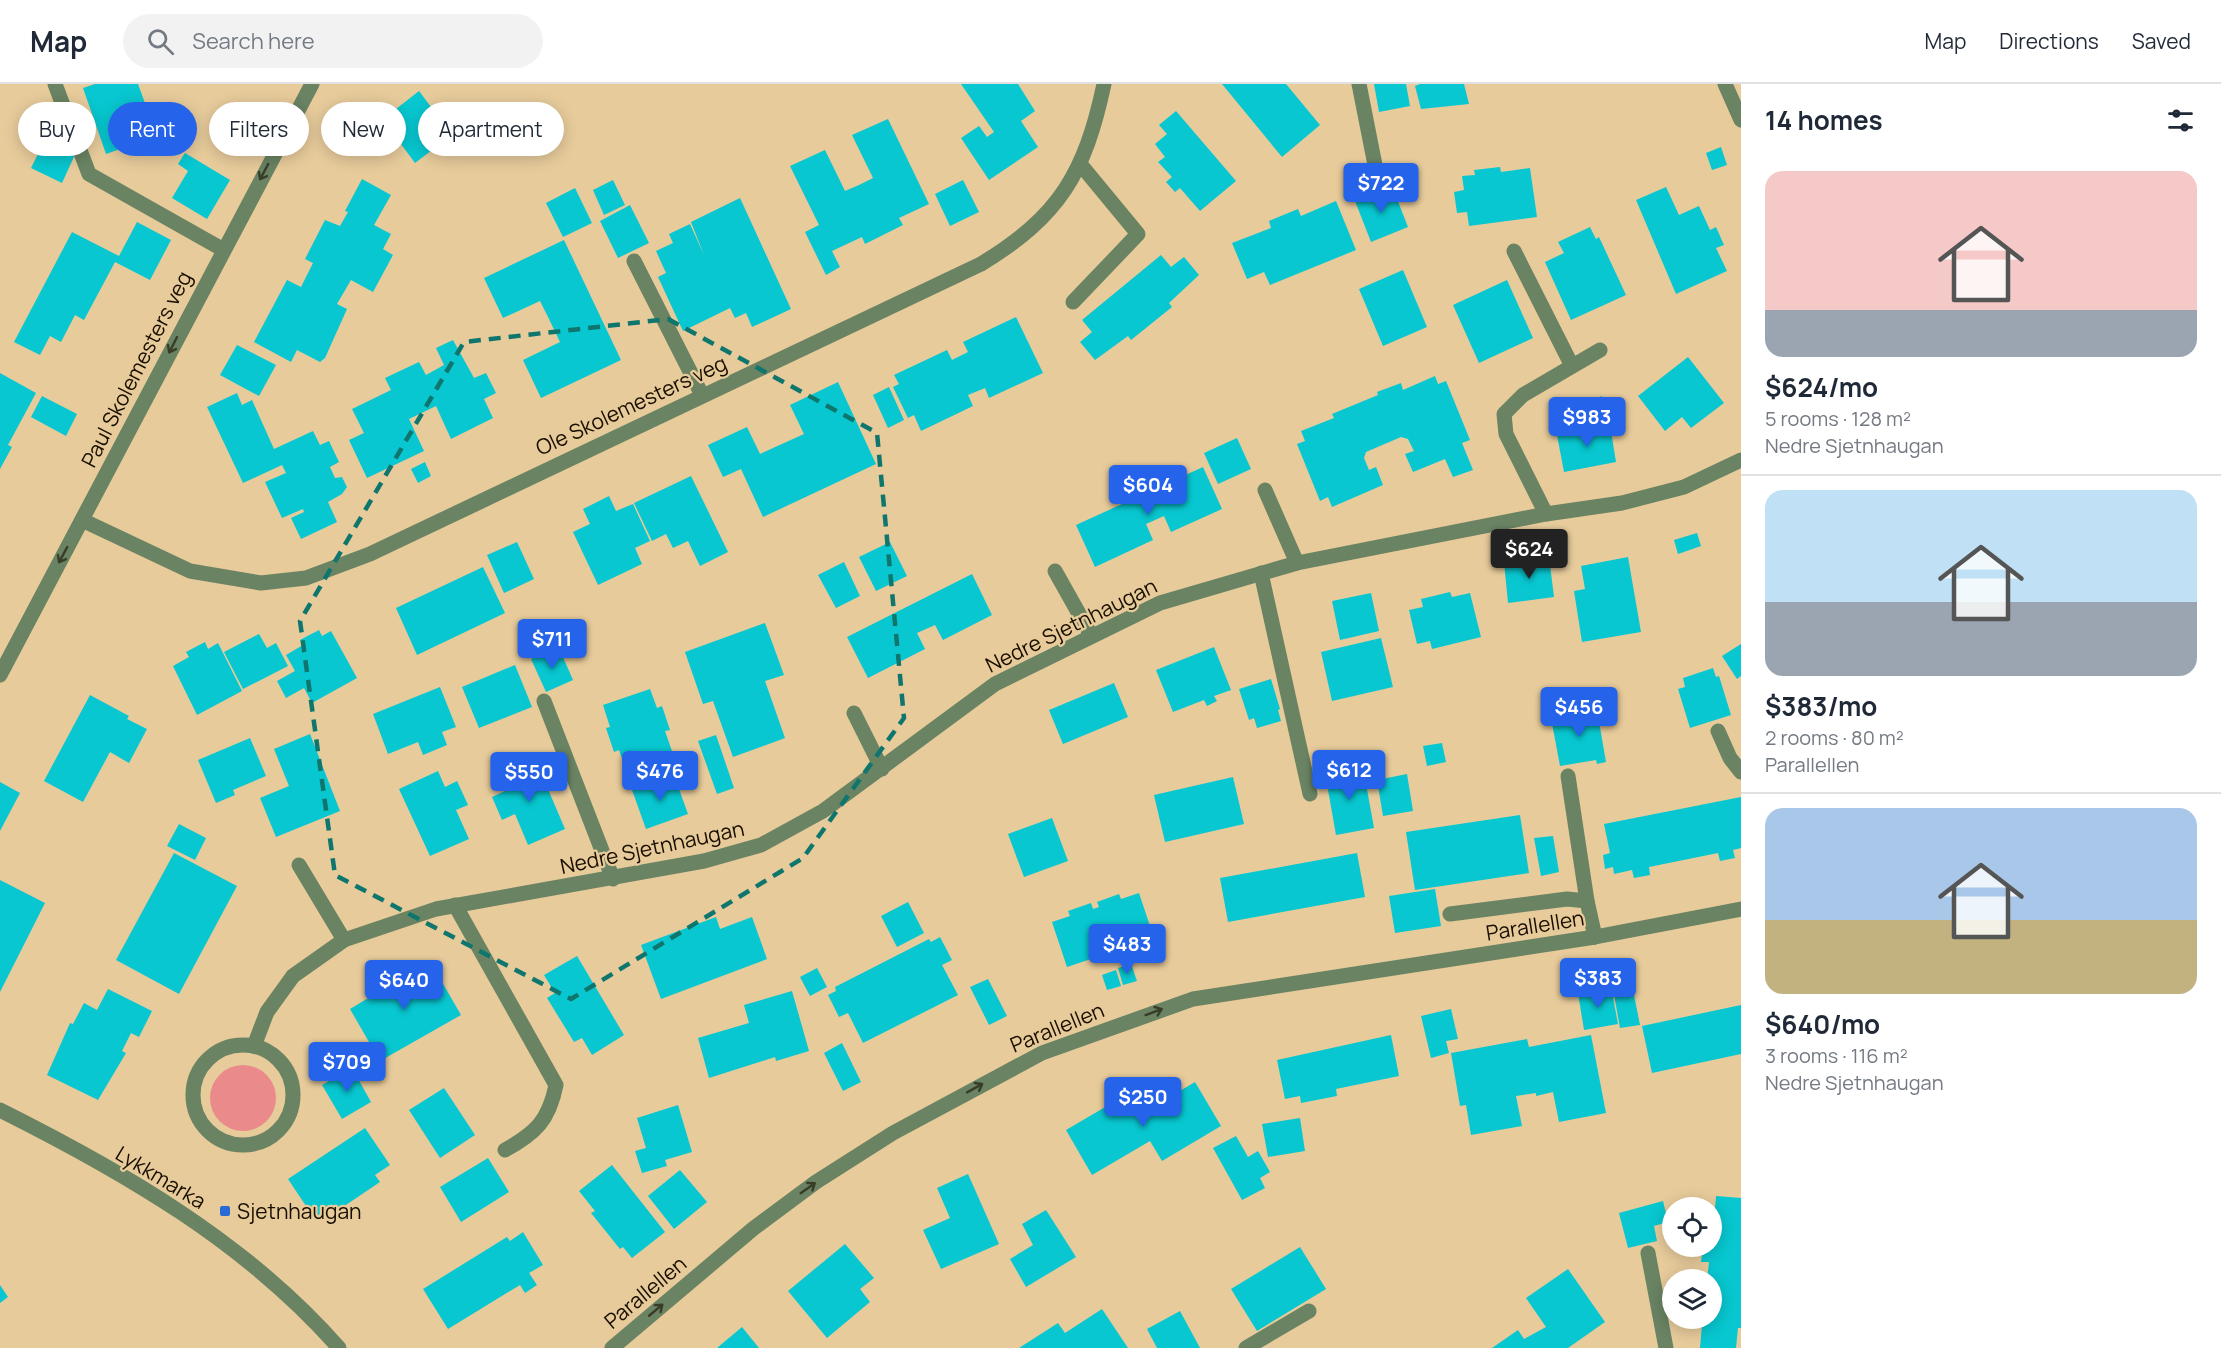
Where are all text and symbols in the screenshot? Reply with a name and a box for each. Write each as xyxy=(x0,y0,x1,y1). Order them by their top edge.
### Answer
search box xyxy=(123,14,543,68)
text: Map xyxy=(30,22,87,60)
icon: search xyxy=(144,25,177,58)
text: Search here xyxy=(192,26,315,56)
text: Map xyxy=(1925,27,1966,55)
text: Directions xyxy=(1999,27,2099,55)
text: Saved xyxy=(2132,27,2191,55)
chip: Buy xyxy=(18,102,96,156)
chip: Rent xyxy=(108,102,197,156)
chip: Filters xyxy=(209,102,309,156)
chip: New xyxy=(321,102,406,156)
chip: Apartment xyxy=(418,102,564,156)
text: 14 homes xyxy=(1765,102,1883,138)
icon: filters xyxy=(2164,104,2197,137)
one-way arrow xyxy=(258,163,269,181)
pin: $722 xyxy=(1345,163,1417,214)
text: $722 xyxy=(1357,169,1405,196)
icon: home xyxy=(1927,210,2035,318)
street label: Paul Skolemesters veg xyxy=(74,266,198,472)
one-way arrow xyxy=(166,335,178,353)
street label: Ole Skolemesters veg xyxy=(531,348,731,462)
text: $624/mo xyxy=(1765,369,1878,405)
pin: $983 xyxy=(1551,397,1623,448)
text: $983 xyxy=(1563,403,1611,430)
text: 5 rooms · 128 m² xyxy=(1765,405,1911,432)
text: Nedre Sjetnhaugan xyxy=(1765,432,1944,459)
pin: $604 xyxy=(1112,465,1184,516)
text: $604 xyxy=(1123,471,1173,498)
pin: $624 xyxy=(1493,529,1565,580)
icon: home xyxy=(1927,529,2035,637)
text: $624 xyxy=(1505,535,1553,562)
one-way arrow xyxy=(57,546,69,563)
street label: Nedre Sjetnhaugan xyxy=(981,571,1161,679)
pin: $711 xyxy=(516,619,588,670)
text: $711 xyxy=(532,625,572,652)
pin: $456 xyxy=(1543,687,1615,738)
text: $383/mo xyxy=(1765,688,1877,724)
text: $456 xyxy=(1555,693,1603,720)
text: 2 rooms · 80 m² xyxy=(1765,724,1904,751)
pin: $612 xyxy=(1313,750,1385,801)
pin: $476 xyxy=(624,751,696,802)
text: Parallellen xyxy=(1765,751,1859,778)
pin: $550 xyxy=(493,752,565,803)
text: $612 xyxy=(1326,756,1372,783)
text: $476 xyxy=(636,757,684,784)
text: $550 xyxy=(504,758,554,785)
street label: Nedre Sjetnhaugan xyxy=(557,814,747,880)
icon: home xyxy=(1927,847,2035,955)
street label: Parallellen xyxy=(1484,903,1586,947)
pin: $483 xyxy=(1091,924,1163,975)
text: $483 xyxy=(1103,930,1151,957)
pin: $383 xyxy=(1562,958,1634,1009)
pin: $640 xyxy=(368,960,440,1011)
text: $383 xyxy=(1574,964,1622,991)
text: $640 xyxy=(379,966,429,993)
street label: Parallellen xyxy=(1006,995,1108,1059)
one-way arrow xyxy=(1144,1005,1163,1016)
text: $640/mo xyxy=(1765,1006,1880,1042)
pin: $709 xyxy=(311,1042,383,1093)
text: 3 rooms · 116 m² xyxy=(1765,1042,1908,1069)
text: $709 xyxy=(323,1048,371,1075)
text: Nedre Sjetnhaugan xyxy=(1765,1069,1944,1096)
pin: $250 xyxy=(1107,1077,1179,1128)
one-way arrow xyxy=(966,1082,983,1094)
text: $250 xyxy=(1118,1083,1168,1110)
street label: Lykkmarka xyxy=(111,1139,211,1215)
one-way arrow xyxy=(799,1182,816,1194)
place label: Sjetnhaugan xyxy=(237,1197,362,1225)
map controls xyxy=(1662,1197,1722,1329)
button: locate xyxy=(1662,1197,1722,1257)
marker: Sjetnhaugan xyxy=(218,1204,232,1218)
street label: Parallellen xyxy=(598,1249,692,1335)
button: layers xyxy=(1662,1269,1722,1329)
one-way arrow xyxy=(648,1303,663,1317)

